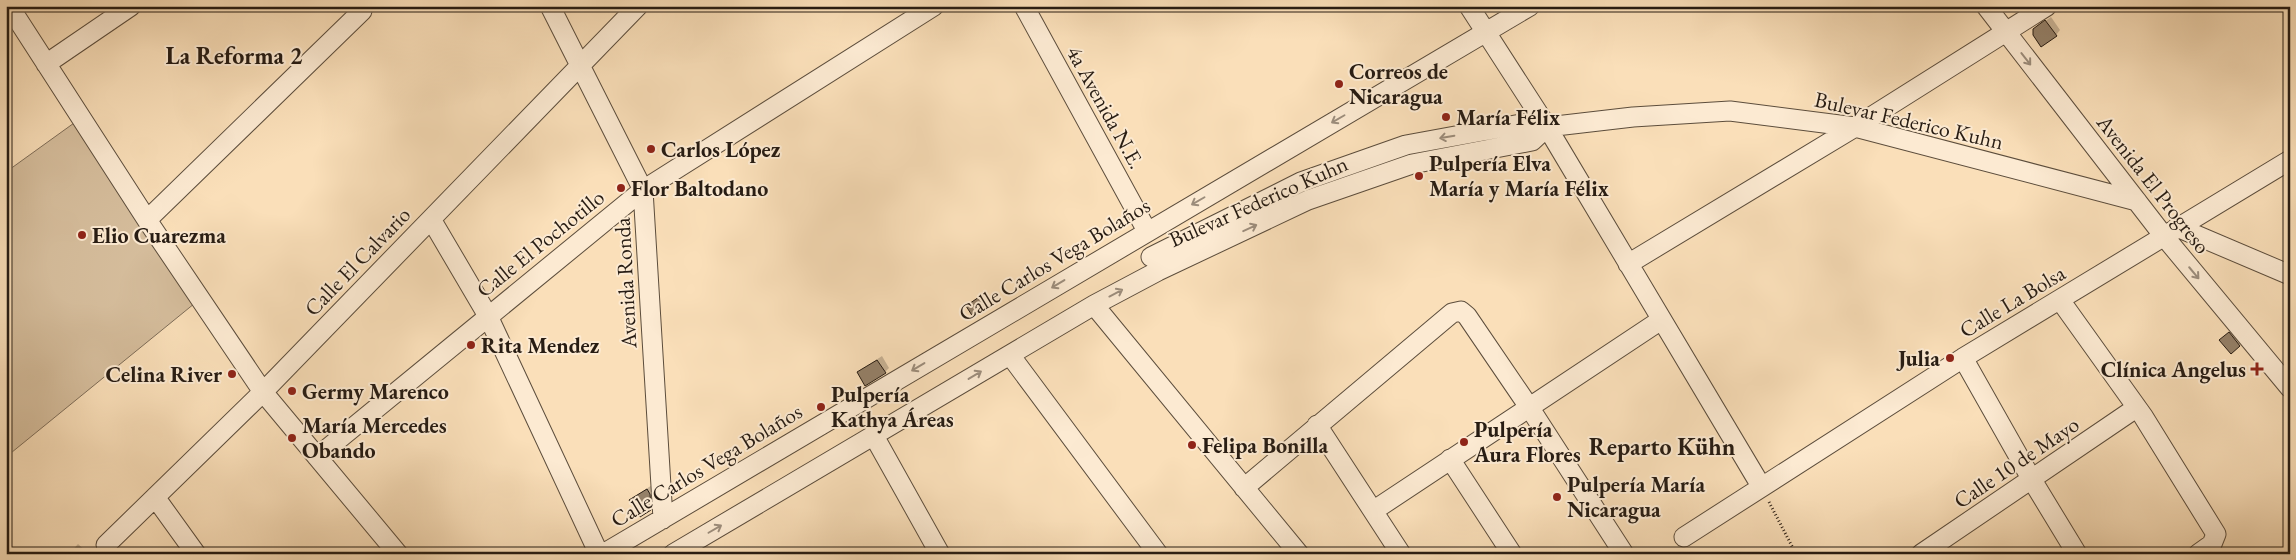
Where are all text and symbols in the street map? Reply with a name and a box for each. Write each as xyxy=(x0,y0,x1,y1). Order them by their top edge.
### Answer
district label: La Reforma 2 xyxy=(166,40,303,71)
street label: 4a Avenida N.E. xyxy=(1060,41,1151,174)
one-way arrow xyxy=(2020,52,2031,65)
place label: Correos de Nicaragua xyxy=(1349,57,1448,111)
marker: Correos de Nicaragua xyxy=(1333,78,1345,90)
street label: Bulevar Federico Kuhn xyxy=(1812,85,2007,156)
place label: María Félix xyxy=(1456,103,1560,132)
street label: Avenida El Progreso xyxy=(2090,108,2217,260)
marker: María Félix xyxy=(1440,111,1452,123)
one-way arrow xyxy=(1331,114,1346,124)
one-way arrow xyxy=(1440,133,1456,143)
place label: Carlos López xyxy=(661,135,781,164)
marker: Carlos López xyxy=(645,143,657,155)
street label: Bulevar Federico Kuhn xyxy=(1164,149,1353,254)
place label: Pulpería Elva María y María Félix xyxy=(1429,149,1609,203)
marker: Pulpería Elva María y María Félix xyxy=(1413,170,1425,182)
place label: Flor Baltodano xyxy=(631,174,768,203)
marker: Flor Baltodano xyxy=(615,182,627,194)
street label: Calle El Pochotillo xyxy=(470,183,610,304)
street label: Calle Carlos Vega Bolaños xyxy=(953,191,1155,328)
one-way arrow xyxy=(1190,196,1205,206)
street label: Calle El Calvario xyxy=(298,200,417,322)
street label: Avenida Ronda xyxy=(608,217,643,350)
place label: Elio Cuarezma xyxy=(92,221,226,250)
one-way arrow xyxy=(1242,223,1257,232)
marker: Elio Cuarezma xyxy=(76,229,88,241)
street label: Calle La Bolsa xyxy=(1954,258,2071,344)
one-way arrow xyxy=(2188,266,2199,279)
one-way arrow xyxy=(1052,279,1066,289)
one-way arrow xyxy=(1108,288,1123,298)
place label: Rita Mendez xyxy=(481,331,600,360)
marker: Rita Mendez xyxy=(465,339,477,351)
place label: Julia xyxy=(1896,344,1940,373)
marker: Julia xyxy=(1944,352,1956,364)
place label: Clínica Angelus xyxy=(2101,355,2246,384)
place label: Celina River xyxy=(105,360,223,389)
one-way arrow xyxy=(912,362,926,372)
marker: Clínica Angelus xyxy=(2250,362,2264,376)
marker: Celina River xyxy=(226,368,238,380)
one-way arrow xyxy=(968,370,982,380)
place label: Germy Marenco xyxy=(302,377,449,406)
place label: Pulpería Kathya Áreas xyxy=(831,380,954,434)
marker: Germy Marenco xyxy=(286,385,298,397)
street label: Calle Carlos Vega Bolaños xyxy=(605,397,807,534)
marker: Pulpería Kathya Áreas xyxy=(815,401,827,413)
street label: Calle 10 de Mayo xyxy=(1948,410,2085,515)
place label: María Mercedes Obando xyxy=(302,411,447,465)
place label: Pulpería Aura Flores xyxy=(1473,415,1581,469)
place label: Felipa Bonilla xyxy=(1202,431,1328,460)
district label: Reparto Kühn xyxy=(1589,431,1736,462)
marker: María Mercedes Obando xyxy=(286,432,298,444)
marker: Pulpería Aura Flores xyxy=(1458,436,1470,448)
marker: Felipa Bonilla xyxy=(1186,439,1198,451)
place label: Pulpería María Nicaragua xyxy=(1567,470,1705,524)
marker: Pulpería María Nicaragua xyxy=(1551,491,1563,503)
one-way arrow xyxy=(708,524,722,534)

